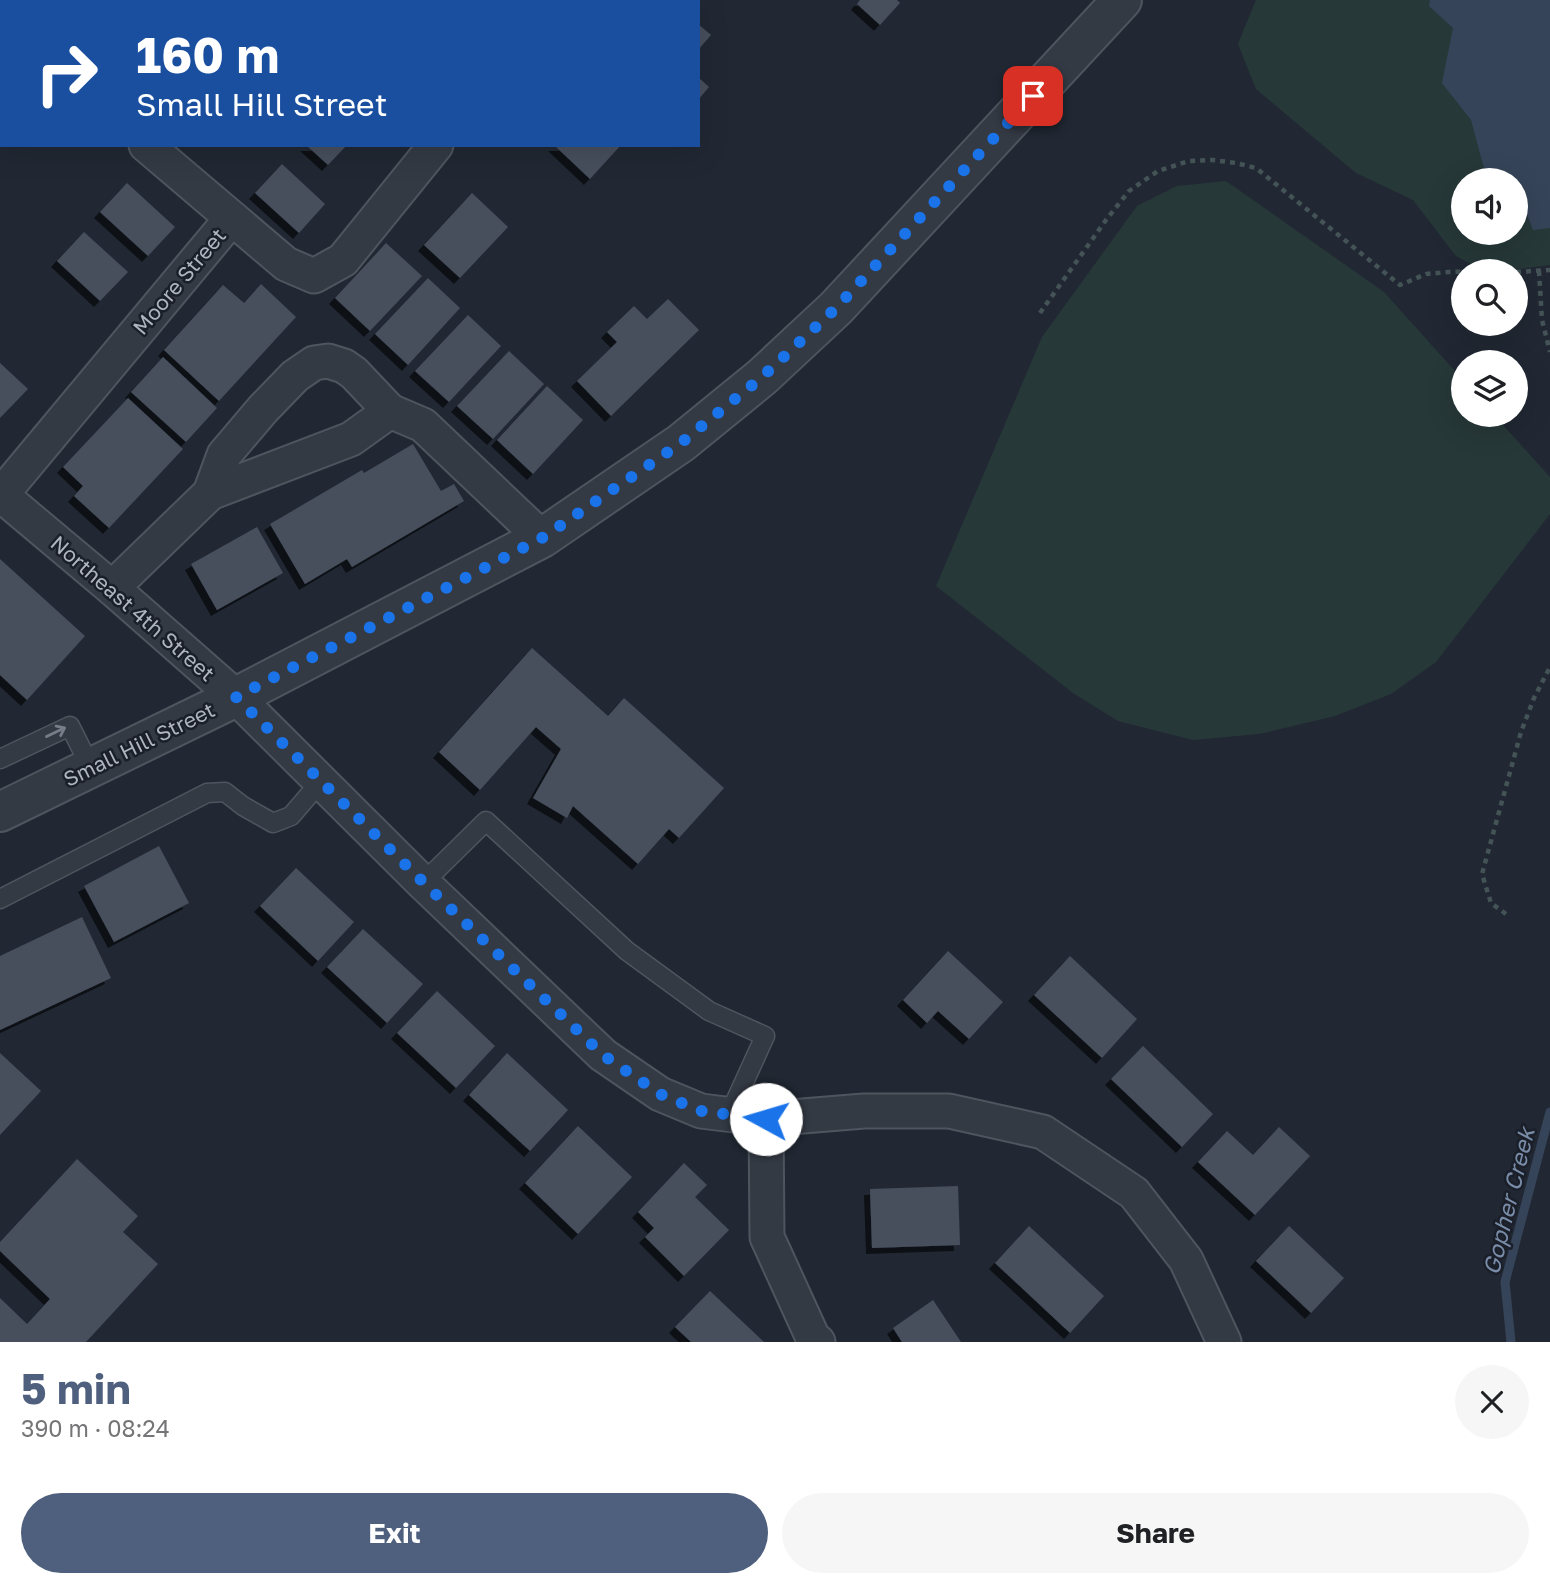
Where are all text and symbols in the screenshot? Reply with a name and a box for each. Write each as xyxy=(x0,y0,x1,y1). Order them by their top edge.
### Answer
text: 160 m xyxy=(136,25,279,84)
icon: right xyxy=(21,28,112,119)
pin xyxy=(1003,66,1063,126)
icon: arrive xyxy=(1014,77,1052,115)
text: Small Hill Street xyxy=(136,85,387,123)
map controls xyxy=(1451,168,1528,427)
button: sound xyxy=(1451,168,1528,245)
street label: Moore Street xyxy=(127,223,231,339)
button: search xyxy=(1451,259,1528,336)
button: layers xyxy=(1451,350,1528,427)
street label: Northeast 4th Street xyxy=(46,530,220,686)
street label: Small Hill Street xyxy=(59,696,219,792)
one-way arrow xyxy=(45,725,66,739)
position arrow xyxy=(729,1082,803,1156)
water label: Gopher Creek xyxy=(1476,1123,1540,1277)
text: 5 min xyxy=(21,1363,131,1413)
button: close xyxy=(1455,1365,1529,1439)
text: 390 m · 08:24 xyxy=(21,1414,170,1442)
button: Exit xyxy=(21,1493,768,1573)
button: Share xyxy=(782,1493,1529,1573)

